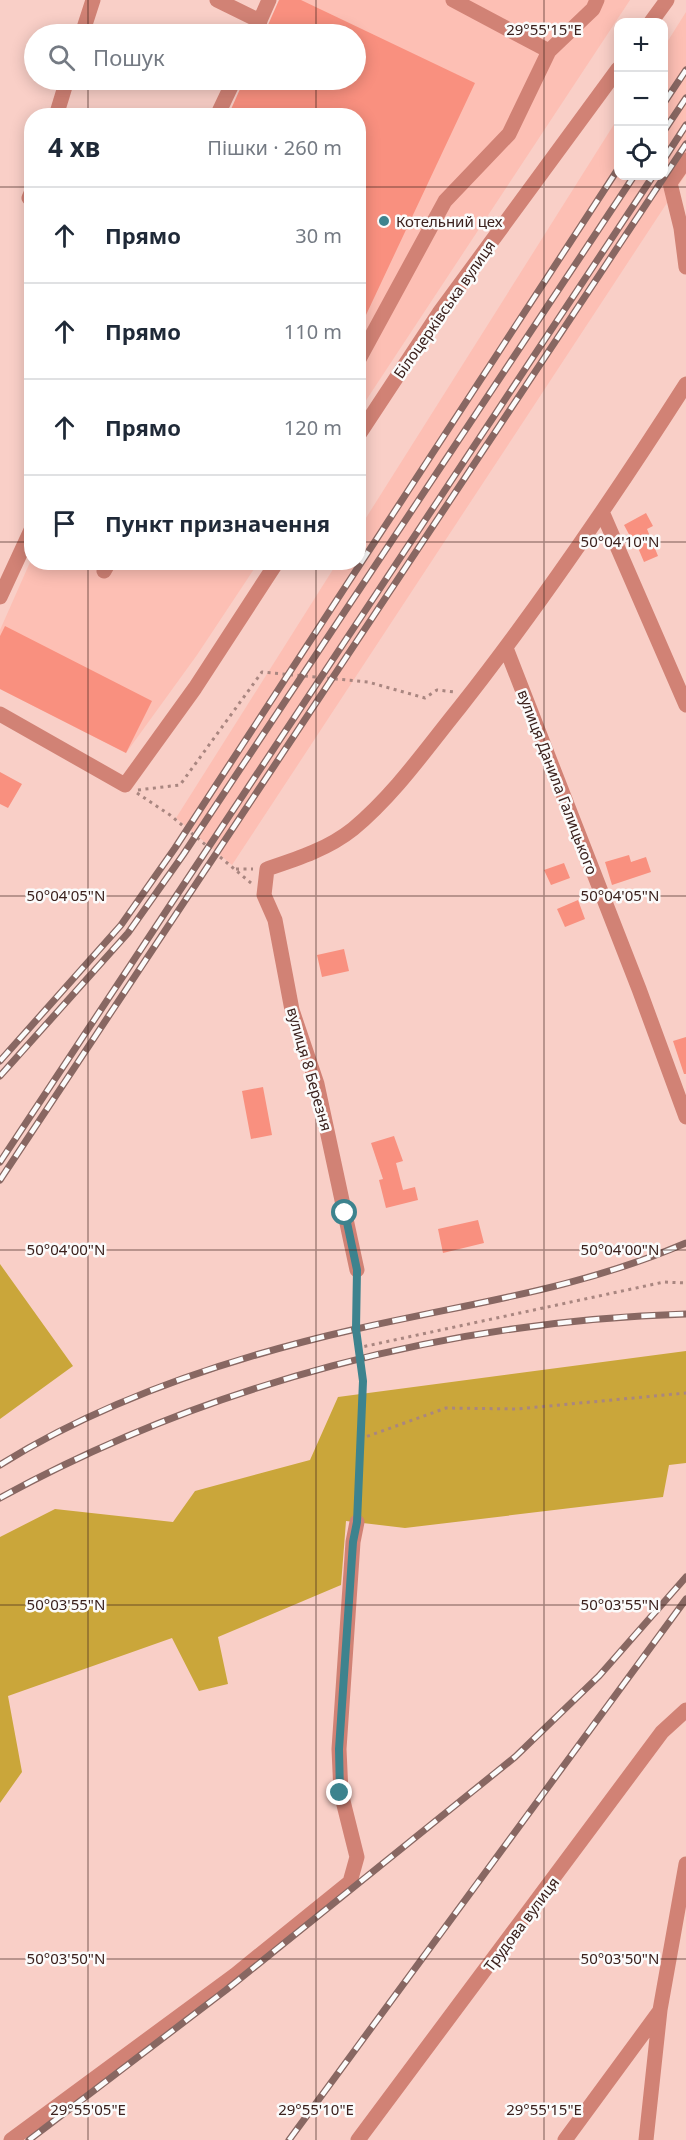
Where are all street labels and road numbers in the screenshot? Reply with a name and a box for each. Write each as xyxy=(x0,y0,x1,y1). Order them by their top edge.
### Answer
street label: Білоцерківська вулиця xyxy=(389,236,499,382)
street label: вулиця Данила Галицького xyxy=(513,687,603,877)
street label: вулиця 8 Березня xyxy=(283,1005,337,1133)
street label: Трудова вулиця xyxy=(479,1873,563,1975)

